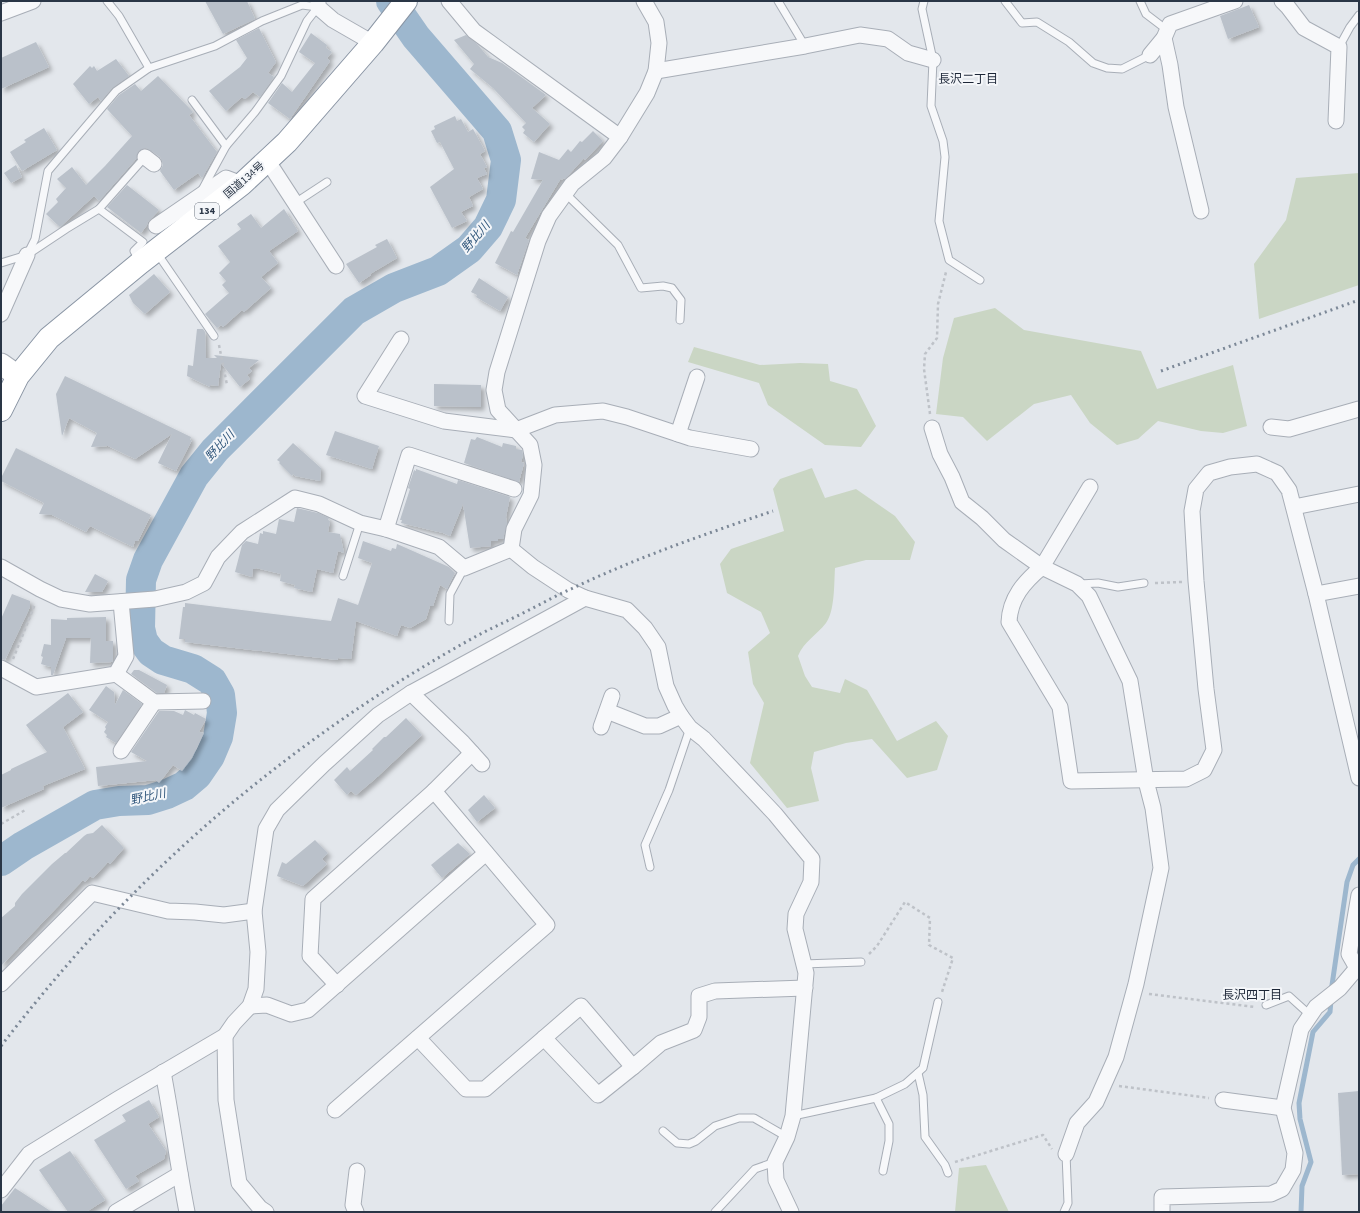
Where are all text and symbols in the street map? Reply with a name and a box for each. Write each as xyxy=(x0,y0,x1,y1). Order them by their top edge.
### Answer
district label: 長沢二丁目 xyxy=(938,71,998,88)
street label: 国道134号 xyxy=(220,158,268,202)
road number: 134 xyxy=(195,203,219,219)
water label: 野比川 xyxy=(458,216,496,256)
water label: 野比川 xyxy=(202,426,240,465)
water label: 野比川 xyxy=(129,785,169,809)
district label: 長沢四丁目 xyxy=(1222,987,1282,1004)

